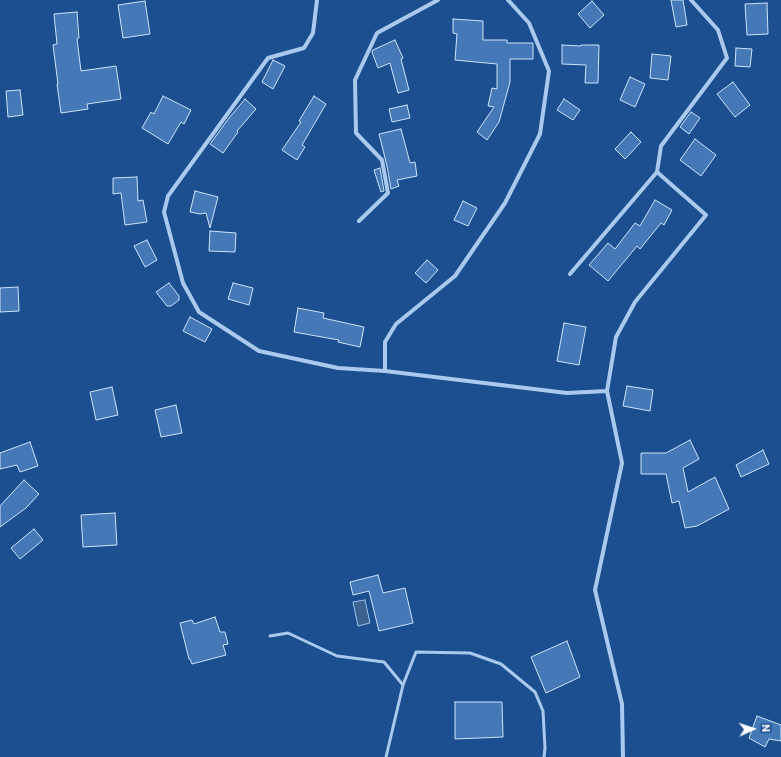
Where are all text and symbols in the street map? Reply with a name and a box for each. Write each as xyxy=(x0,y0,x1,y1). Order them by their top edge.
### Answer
north arrow xyxy=(733,709,773,749)
text: N xyxy=(759,724,772,733)

